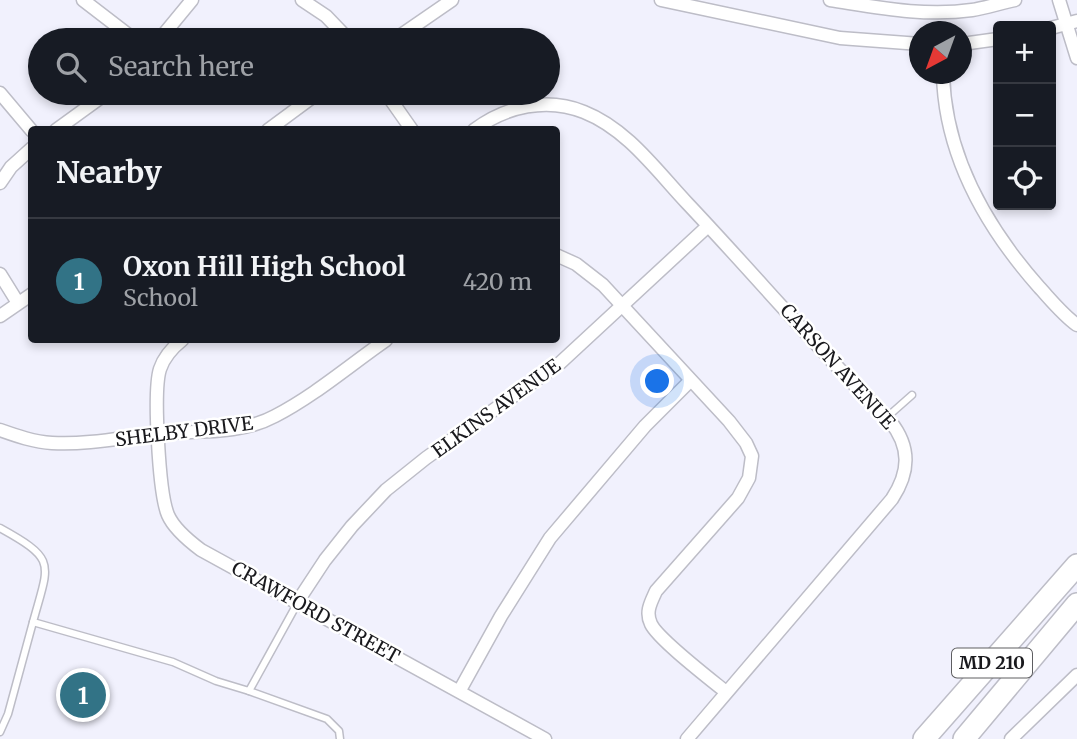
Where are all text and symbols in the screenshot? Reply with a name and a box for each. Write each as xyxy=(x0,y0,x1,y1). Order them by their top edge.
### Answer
north arrow xyxy=(909,21,972,84)
map controls xyxy=(993,21,1056,210)
button: + xyxy=(993,21,1056,84)
search box xyxy=(28,28,560,105)
icon: search xyxy=(52,48,90,86)
text: Search here xyxy=(108,50,254,83)
button: − xyxy=(993,84,1056,147)
button: locate xyxy=(993,147,1056,210)
text: Nearby xyxy=(56,153,162,191)
text: Oxon Hill High School xyxy=(123,250,406,283)
text: 1 xyxy=(74,267,84,296)
text: 420 m xyxy=(463,267,532,296)
text: School xyxy=(123,283,198,312)
street label: CARSON AVENUE xyxy=(775,298,901,434)
street label: ELKINS AVENUE xyxy=(427,353,565,463)
your location xyxy=(640,364,674,398)
street label: SHELBY DRIVE xyxy=(114,411,254,451)
street label: CRAWFORD STREET xyxy=(228,556,404,668)
road number: MD 210 xyxy=(952,648,1032,678)
pin: 1 xyxy=(60,669,106,721)

